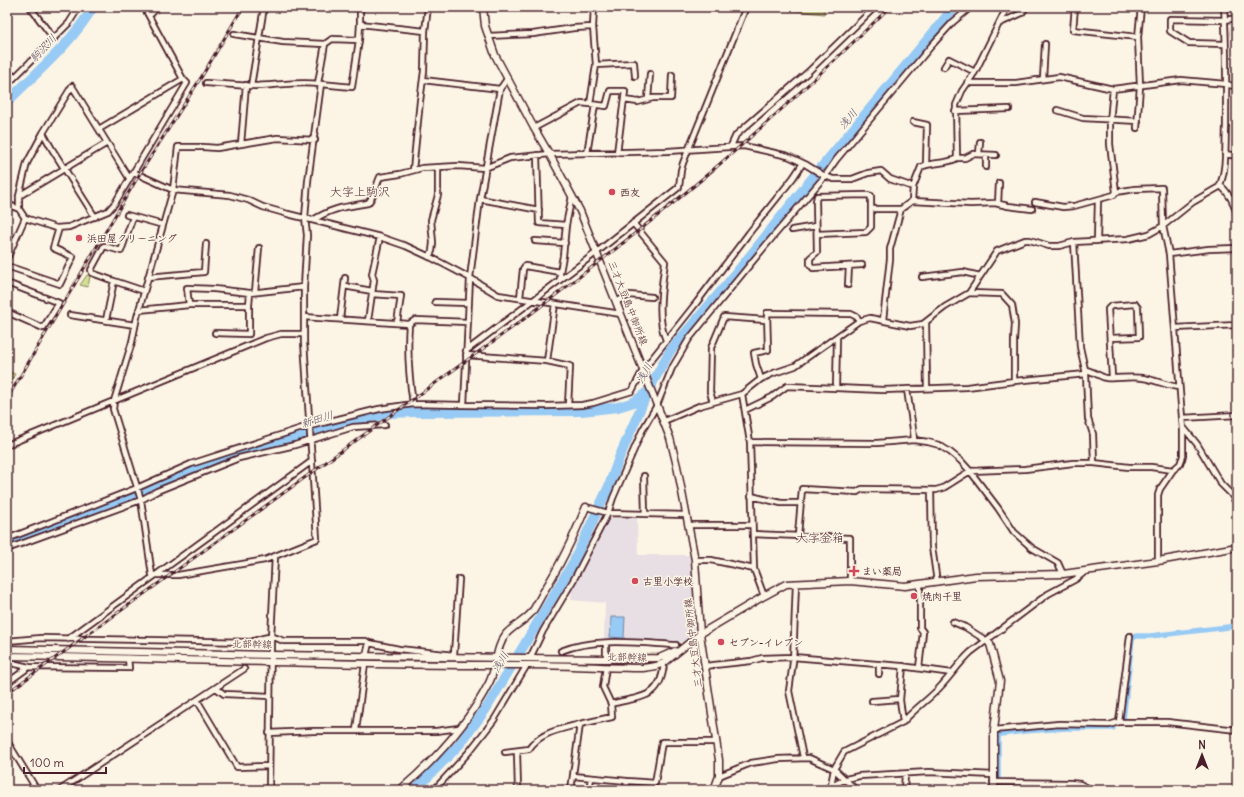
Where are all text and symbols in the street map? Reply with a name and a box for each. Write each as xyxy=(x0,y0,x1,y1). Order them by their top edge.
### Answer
water label: 駒沢川 xyxy=(27,31,59,65)
water label: 浅川 xyxy=(836,106,860,132)
district label: 大字上駒沢 xyxy=(330,184,390,199)
place label: 西友 xyxy=(620,186,640,199)
marker: 西友 xyxy=(607,187,617,197)
place label: 浜田屋クリーニング xyxy=(87,232,177,245)
marker: 浜田屋クリーニング xyxy=(74,233,84,243)
street label: 三才大豆島中御所線 xyxy=(605,259,651,347)
water label: 浅川 xyxy=(633,360,655,386)
water label: 新田川 xyxy=(299,407,335,431)
district label: 大字金箱 xyxy=(796,530,844,545)
place label: まい薬局 xyxy=(862,565,902,578)
marker: まい薬局 xyxy=(849,566,859,576)
place label: 古里小学校 xyxy=(643,575,693,588)
marker: 古里小学校 xyxy=(630,576,640,586)
place label: 焼肉千里 xyxy=(922,590,962,603)
marker: 焼肉千里 xyxy=(909,591,919,601)
street label: 三才大豆島中御所線 xyxy=(681,598,705,688)
place label: セブン-イレブン xyxy=(729,636,803,649)
street label: 北部幹線 xyxy=(232,637,272,651)
marker: セブン-イレブン xyxy=(716,637,726,647)
water label: 浅川 xyxy=(488,649,512,675)
street label: 北部幹線 xyxy=(607,650,647,664)
north arrow xyxy=(1182,735,1222,775)
text: N xyxy=(1198,738,1206,752)
scale bar xyxy=(24,749,106,775)
text: 100 m xyxy=(30,755,64,770)

